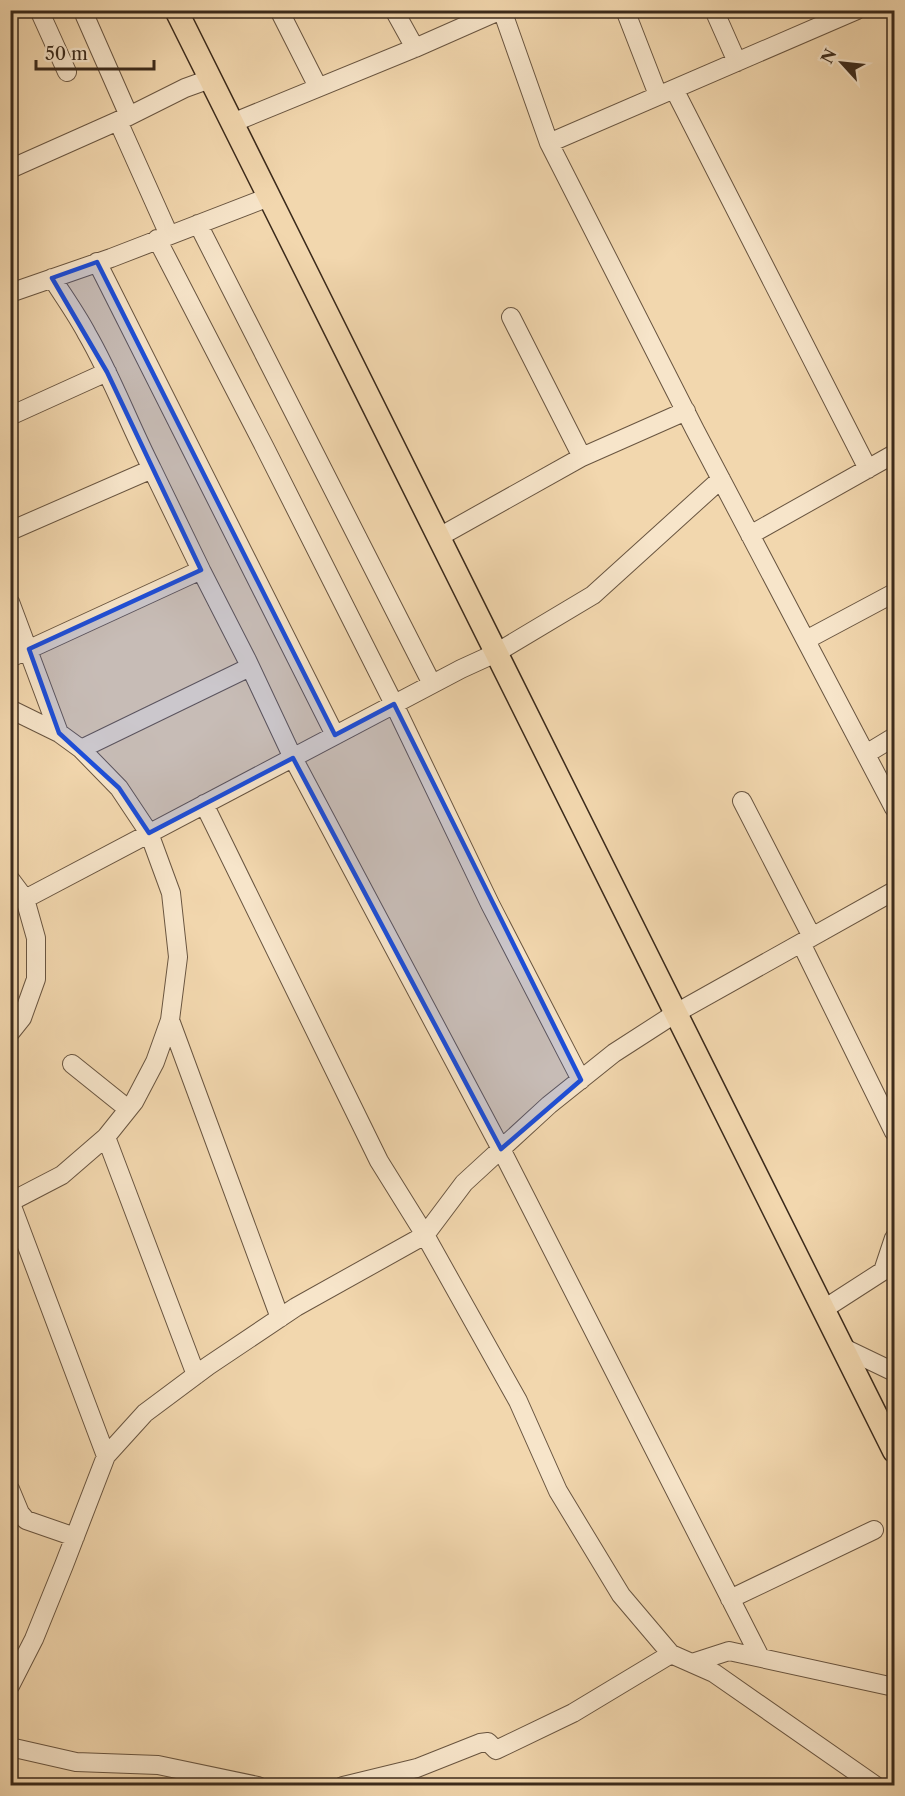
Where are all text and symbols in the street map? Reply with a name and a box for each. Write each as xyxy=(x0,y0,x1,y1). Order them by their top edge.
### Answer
scale bar xyxy=(36,33,154,71)
north arrow xyxy=(812,33,872,93)
text: 50 m xyxy=(45,43,88,65)
text: N xyxy=(817,45,841,67)

